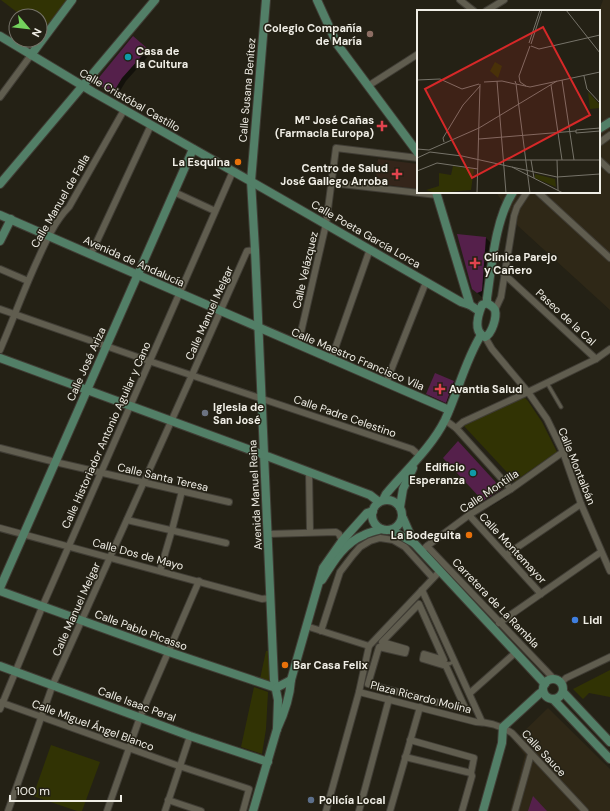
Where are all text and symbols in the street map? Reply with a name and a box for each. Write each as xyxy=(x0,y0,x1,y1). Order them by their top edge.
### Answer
north arrow xyxy=(8,8,48,48)
inset map xyxy=(417,10,600,193)
place label: Colegio Compañía de María xyxy=(264,21,362,48)
text: N xyxy=(29,26,45,40)
marker: Colegio Compañía de María xyxy=(365,29,375,39)
street label: Calle Susana Benítez xyxy=(235,37,259,143)
place label: Casa de la Cultura xyxy=(136,44,188,71)
marker: Casa de la Cultura xyxy=(123,52,133,62)
street label: Calle Cristóbal Castillo xyxy=(77,65,183,135)
place label: Mª José Cañas (Farmacia Europa) xyxy=(275,113,374,140)
marker: Mª José Cañas (Farmacia Europa) xyxy=(377,121,387,131)
street label: Calle Manuel de Falla xyxy=(27,152,93,250)
place label: La Esquina xyxy=(172,155,230,169)
marker: La Esquina xyxy=(233,157,243,167)
place label: Centro de Salud José Gallego Arroba xyxy=(280,161,388,188)
marker: Centro de Salud José Gallego Arroba xyxy=(391,168,403,180)
street label: Calle Poeta García Lorca xyxy=(309,197,423,271)
street label: Calle Velázquez xyxy=(289,230,321,310)
street label: Avenida de Andalucía xyxy=(81,232,187,290)
place label: Clínica Parejo y Cañero xyxy=(484,250,557,277)
marker: Clínica Parejo y Cañero xyxy=(469,257,481,269)
street label: Calle Manuel Melgar xyxy=(182,264,236,362)
street label: Paseo de la Cal xyxy=(533,286,599,348)
street label: Calle José Ariza xyxy=(63,325,109,403)
street label: Calle Maestro Francisco Vila xyxy=(289,325,427,393)
street label: Calle Historiador Antonio Aguilar y Cano xyxy=(58,339,154,531)
place label: Avantia Salud xyxy=(449,382,522,396)
marker: Avantia Salud xyxy=(434,383,446,395)
street label: Calle Padre Celestino xyxy=(292,392,398,440)
place label: Iglesia de San José xyxy=(213,400,264,427)
marker: Iglesia de San José xyxy=(200,408,210,418)
street label: Calle Montalbán xyxy=(555,425,599,507)
street label: Avenida Manuel Reina xyxy=(245,440,265,550)
street label: Calle Santa Teresa xyxy=(116,460,210,494)
place label: Edificio Esperanza xyxy=(409,460,465,487)
street label: Calle Montilla xyxy=(457,466,521,516)
marker: Edificio Esperanza xyxy=(468,468,478,478)
street label: Calle Montemayor xyxy=(476,509,550,587)
place label: La Bodeguita xyxy=(391,528,461,542)
marker: La Bodeguita xyxy=(464,530,474,540)
street label: Calle Dos de Mayo xyxy=(91,535,185,573)
street label: Carretera de La Rambla xyxy=(449,555,543,651)
street label: Calle Manuel Melgar xyxy=(49,560,103,658)
street label: Calle Pablo Picasso xyxy=(93,607,189,653)
place label: Lidl xyxy=(583,613,602,627)
marker: Lidl xyxy=(570,615,580,625)
place label: Bar Casa Felix xyxy=(293,658,368,672)
marker: Bar Casa Felix xyxy=(280,660,290,670)
street label: Plaza Ricardo Molina xyxy=(369,678,473,716)
street label: Calle Isaac Peral xyxy=(96,683,178,725)
street label: Calle Miguel Ángel Blanco xyxy=(30,696,156,754)
street label: Calle Sauce xyxy=(519,727,569,779)
scale bar xyxy=(10,777,121,803)
text: 100 m xyxy=(16,783,50,799)
place label: Policía Local xyxy=(319,793,386,807)
marker: Policía Local xyxy=(306,795,316,805)

